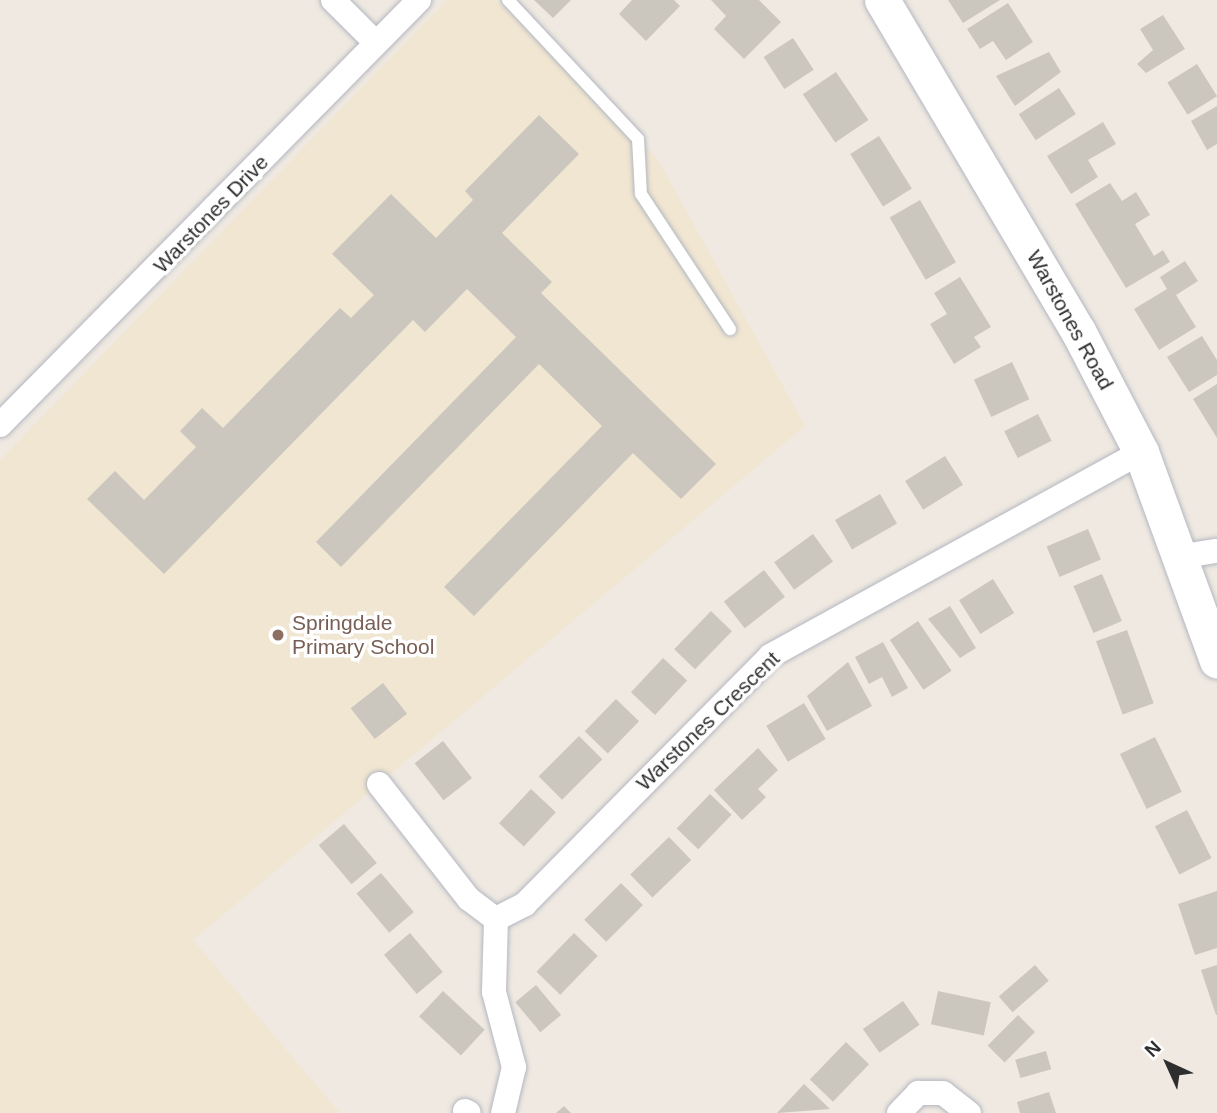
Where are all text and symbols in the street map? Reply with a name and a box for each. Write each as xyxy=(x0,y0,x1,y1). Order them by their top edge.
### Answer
street label: Warstones Drive xyxy=(148,150,274,278)
street label: Warstones Road xyxy=(1021,246,1119,394)
place label: Springdale Primary School xyxy=(292,610,434,660)
marker: Springdale Primary School xyxy=(270,627,286,643)
street label: Warstones Crescent xyxy=(631,646,785,796)
north arrow xyxy=(1133,1029,1203,1099)
text: N xyxy=(1141,1037,1165,1061)

